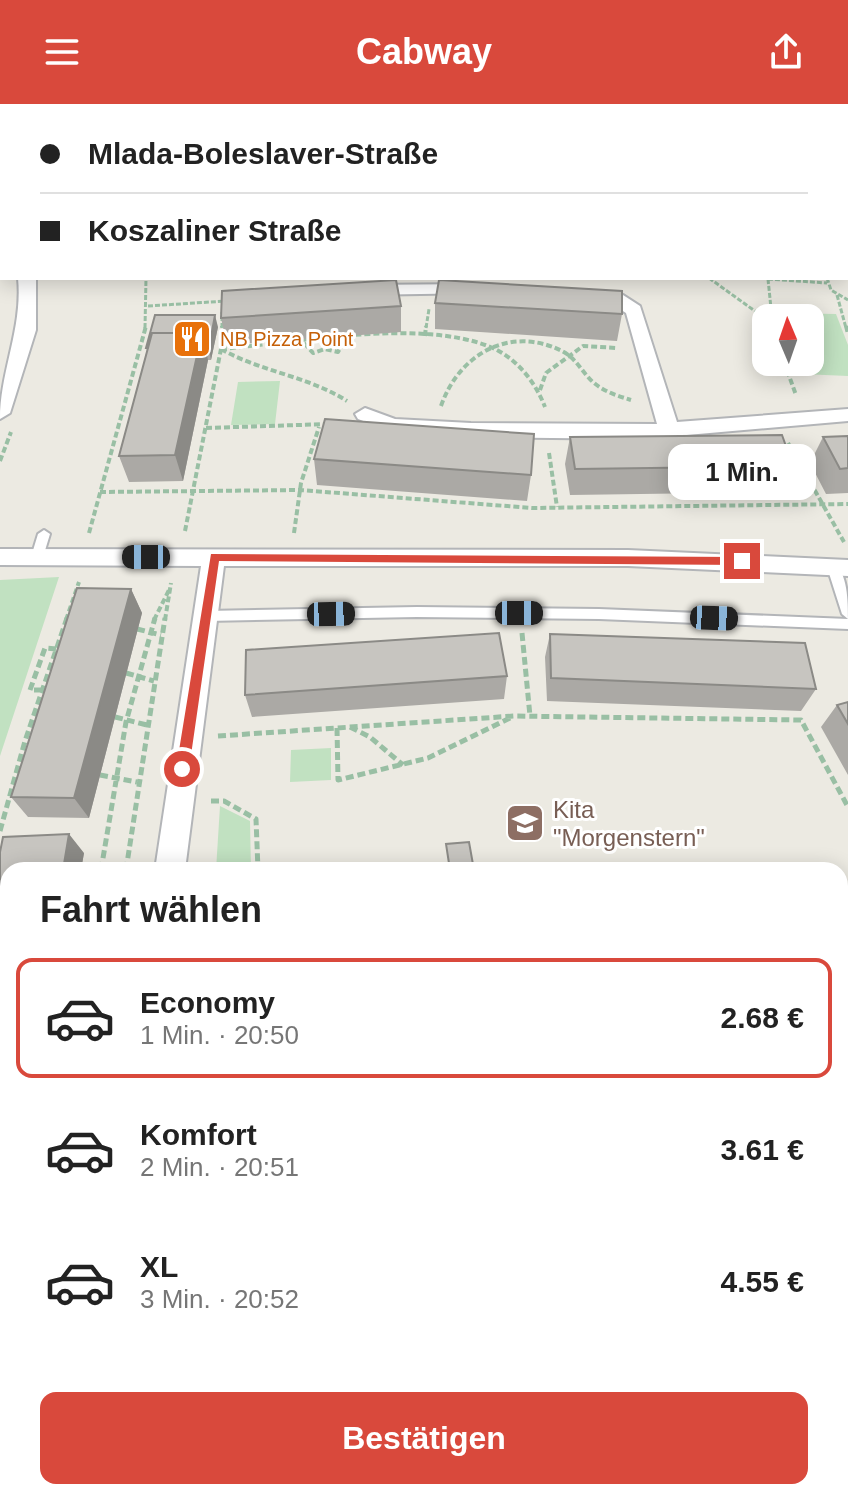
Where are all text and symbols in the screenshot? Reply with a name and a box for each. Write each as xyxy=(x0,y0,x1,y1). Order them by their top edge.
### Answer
icon: menu xyxy=(40,30,84,74)
icon: share xyxy=(764,30,808,74)
text: Cabway xyxy=(356,31,492,72)
text: Mlada-Boleslaver-Straße xyxy=(88,137,438,170)
text: Koszaliner Straße xyxy=(88,214,341,247)
north arrow xyxy=(752,304,824,376)
map controls xyxy=(752,304,824,376)
restaurant icon: NB Pizza Point xyxy=(171,318,213,360)
place label: NB Pizza Point xyxy=(220,328,354,350)
callout: 1 Min. xyxy=(668,445,816,501)
text: 1 Min. xyxy=(705,457,779,487)
route end xyxy=(724,543,760,579)
car xyxy=(122,545,170,569)
car xyxy=(495,601,543,625)
car xyxy=(307,602,355,626)
car xyxy=(690,605,738,631)
route start xyxy=(164,751,200,787)
place label: Kita "Morgenstern" xyxy=(553,796,705,851)
school or university icon: Kita "Morgenstern" xyxy=(504,802,546,844)
text: Fahrt wählen xyxy=(40,889,262,930)
icon: car xyxy=(44,982,116,1054)
text: Economy xyxy=(140,986,275,1019)
text: 2.68 € xyxy=(721,1001,804,1034)
text: 1 Min. · 20:50 xyxy=(140,1020,299,1050)
icon: car xyxy=(44,1114,116,1186)
text: Komfort xyxy=(140,1118,257,1151)
text: 3.61 € xyxy=(721,1133,804,1166)
text: 2 Min. · 20:51 xyxy=(140,1152,299,1182)
icon: car xyxy=(44,1246,116,1318)
text: XL xyxy=(140,1250,178,1283)
text: 4.55 € xyxy=(721,1265,804,1298)
text: 3 Min. · 20:52 xyxy=(140,1284,299,1314)
button: Bestätigen xyxy=(40,1392,808,1484)

